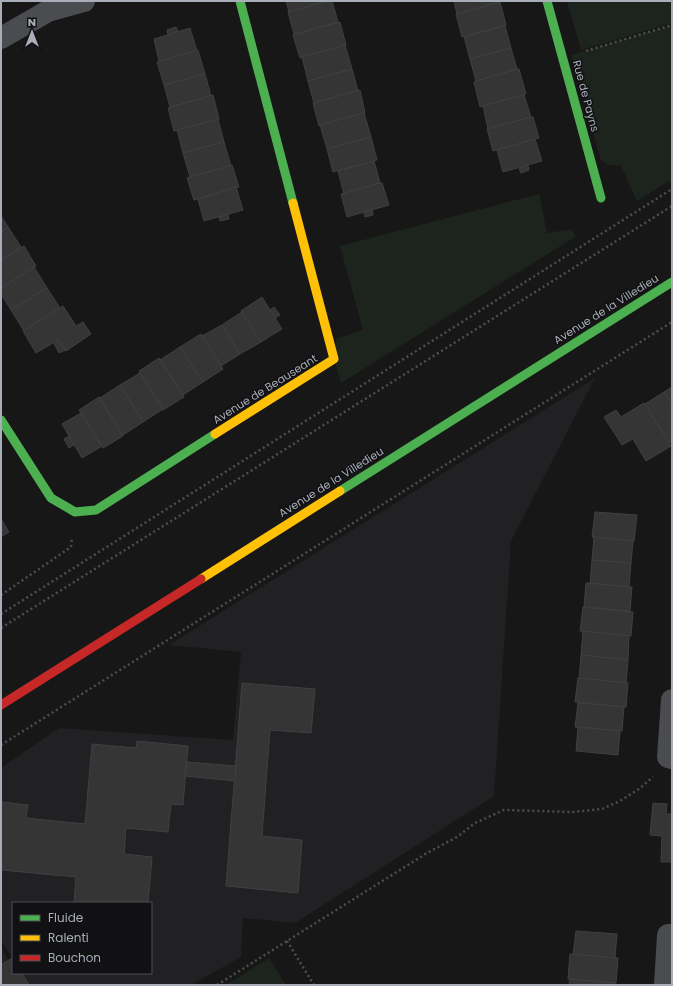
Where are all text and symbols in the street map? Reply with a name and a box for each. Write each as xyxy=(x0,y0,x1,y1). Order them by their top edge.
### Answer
north arrow xyxy=(12,12,52,52)
text: N xyxy=(28,14,36,30)
street label: Rue de Payns xyxy=(569,58,603,134)
street label: Avenue de la Villedieu xyxy=(551,270,661,348)
street label: Avenue de Beauseant xyxy=(210,350,320,428)
street label: Avenue de la Villedieu xyxy=(276,443,386,521)
legend xyxy=(12,902,152,974)
text: Fluide xyxy=(48,909,83,926)
text: Ralenti xyxy=(48,929,89,946)
text: Bouchon xyxy=(48,949,101,966)

